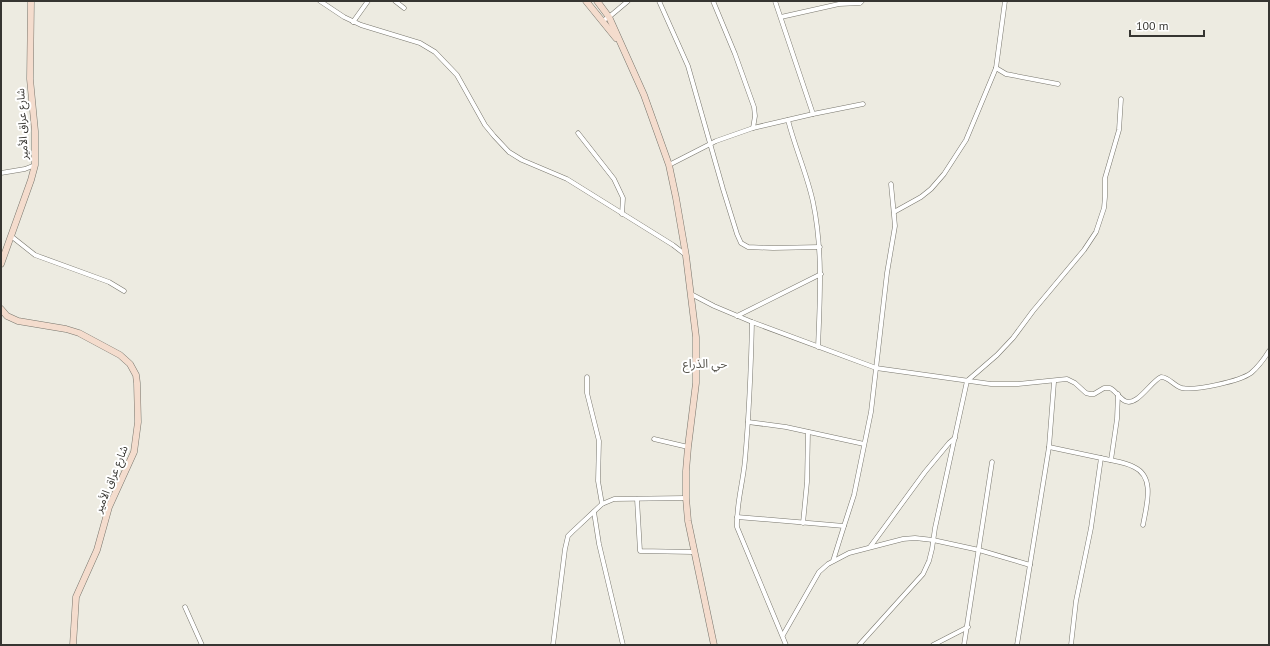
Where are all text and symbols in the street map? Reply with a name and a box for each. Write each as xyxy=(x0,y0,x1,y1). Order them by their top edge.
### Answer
scale bar xyxy=(1130,12,1204,38)
text: 100 m xyxy=(1136,18,1169,33)
street label: شارع عراق الأمير xyxy=(13,88,32,161)
district label: حي الذراع xyxy=(683,356,727,373)
street label: شارع عراق الأمير xyxy=(91,443,132,516)

